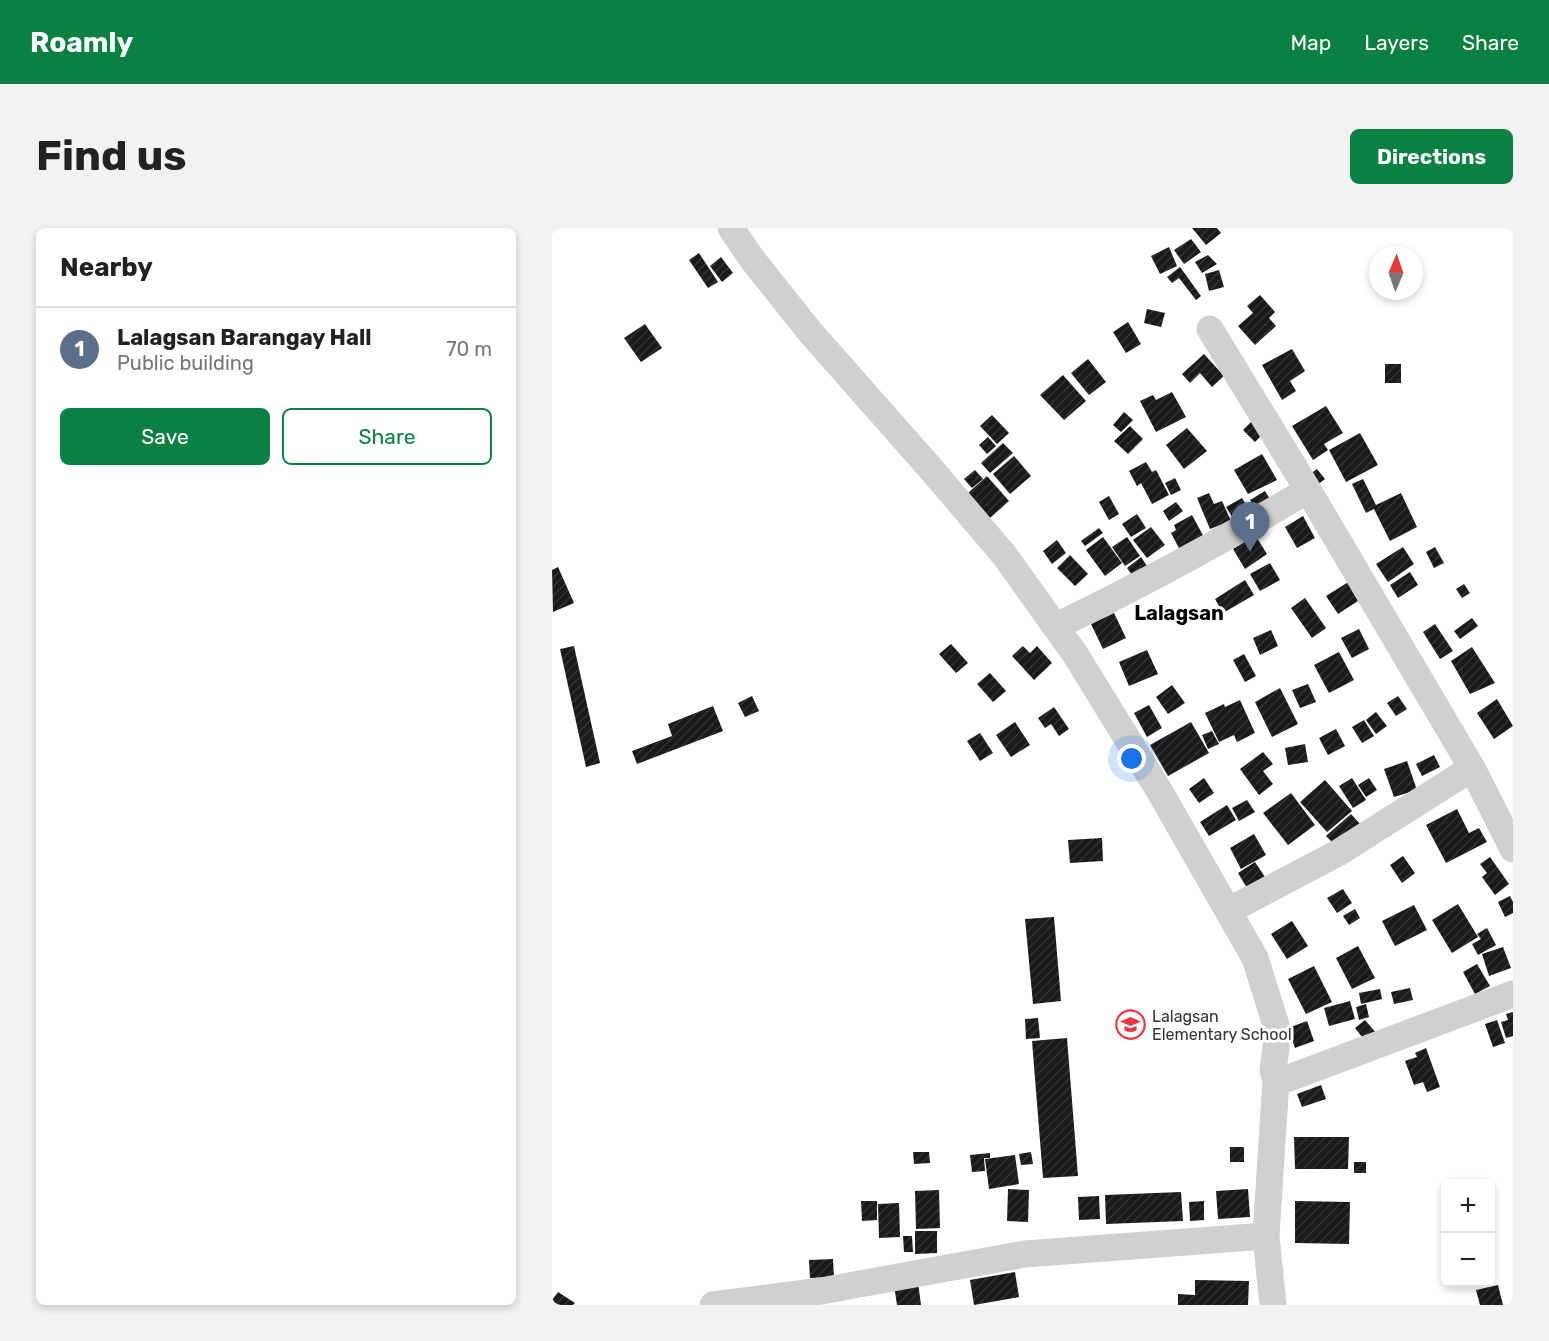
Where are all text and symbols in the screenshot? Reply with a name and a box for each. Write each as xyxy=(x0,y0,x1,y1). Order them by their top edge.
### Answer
text: Roamly xyxy=(30,26,133,59)
text: Map xyxy=(1290,30,1331,55)
text: Layers xyxy=(1364,30,1429,55)
text: Share xyxy=(1462,30,1519,55)
button: Directions xyxy=(1350,129,1513,184)
text: Find us xyxy=(36,131,187,181)
north arrow xyxy=(1369,246,1423,300)
text: Nearby xyxy=(60,252,153,283)
text: Lalagsan Barangay Hall xyxy=(117,324,371,351)
text: 1 xyxy=(75,337,84,361)
text: 70 m xyxy=(446,337,492,361)
text: Public building xyxy=(117,351,254,375)
button: Save xyxy=(60,408,270,465)
button: Share xyxy=(282,408,492,465)
pin: 1 xyxy=(1230,502,1270,552)
district label: Lalagsan xyxy=(1134,601,1224,625)
your location xyxy=(1117,744,1146,773)
place label: Lalagsan Elementary School xyxy=(1152,1007,1292,1044)
school or university icon: Lalagsan Elementary School xyxy=(1115,1009,1147,1041)
map controls xyxy=(1441,1179,1495,1287)
button: + xyxy=(1441,1179,1495,1233)
button: − xyxy=(1441,1233,1495,1287)

